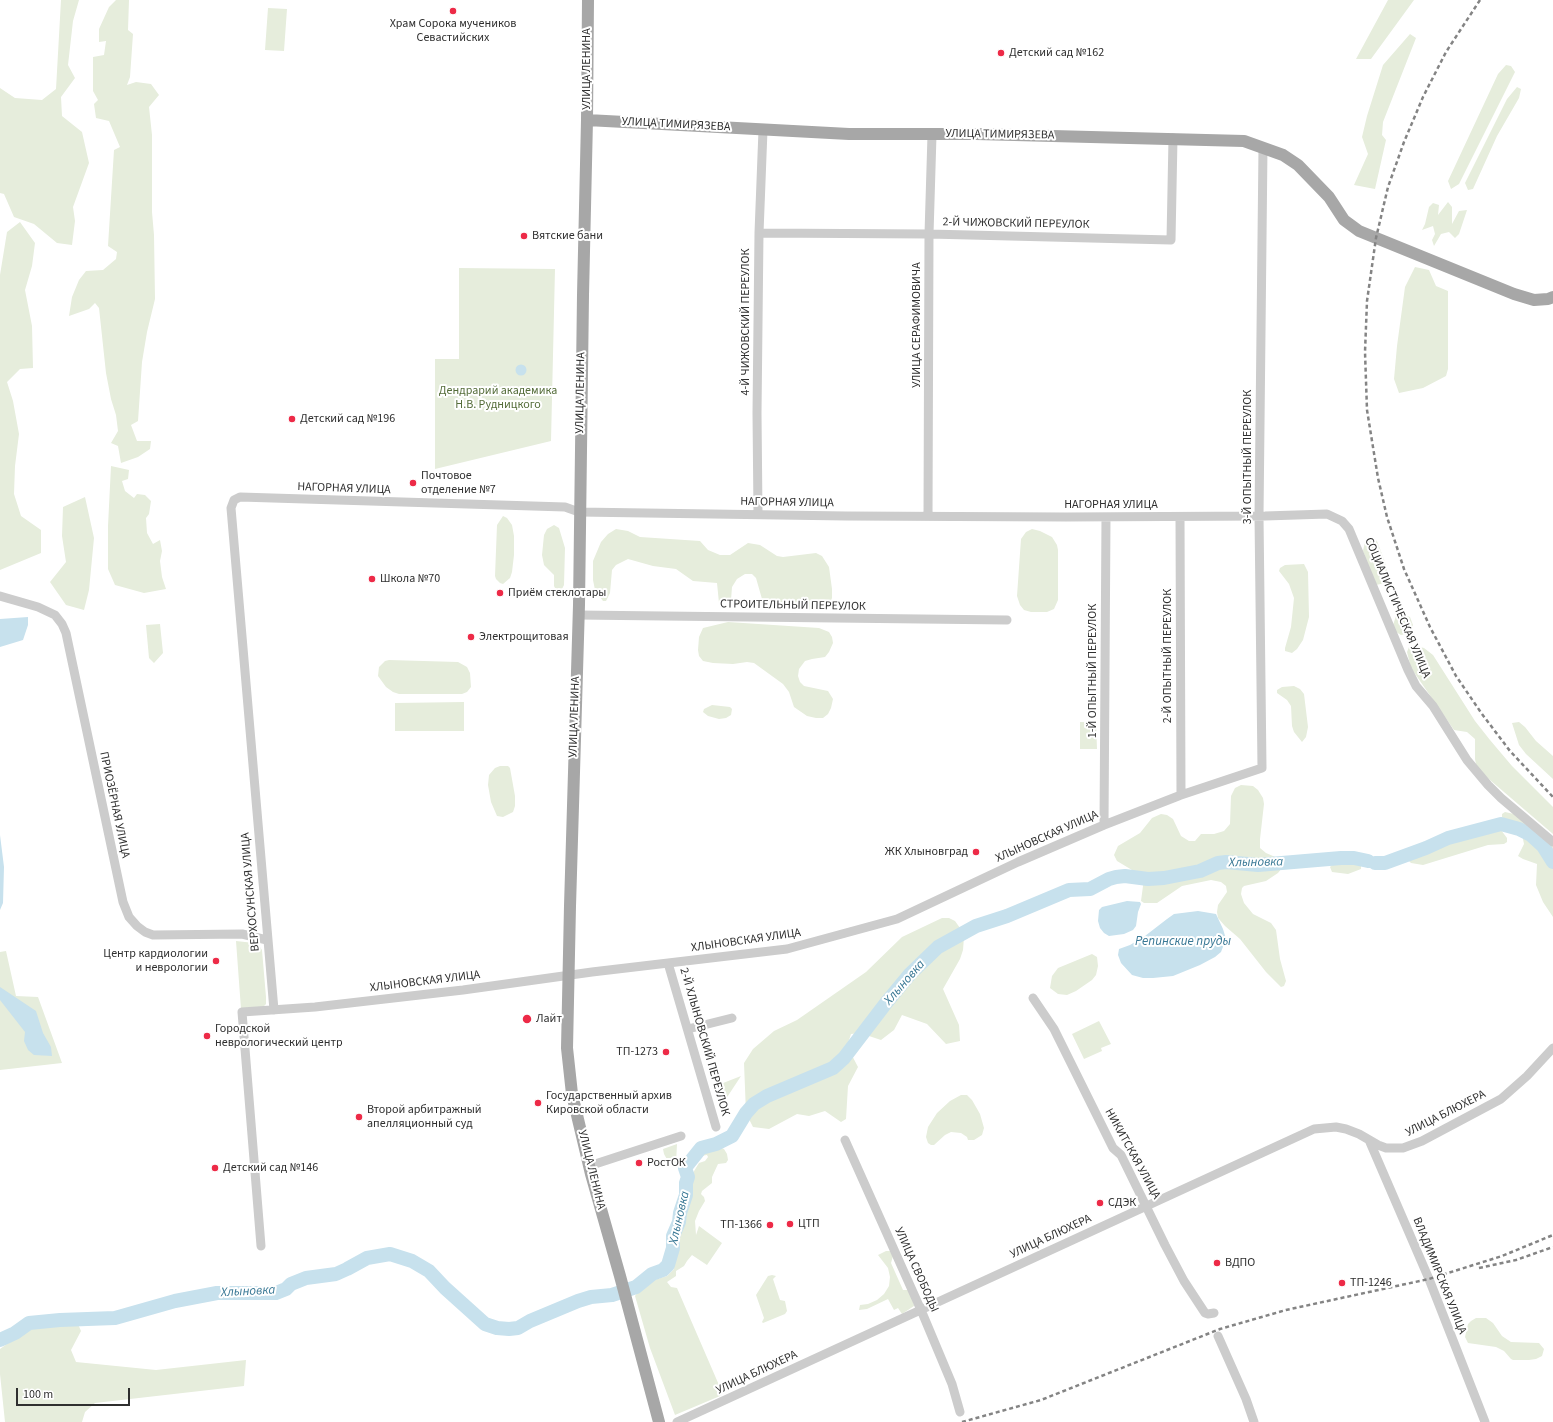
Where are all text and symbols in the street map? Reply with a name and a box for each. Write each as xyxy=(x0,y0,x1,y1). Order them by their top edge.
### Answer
marker: Храм Сорока мучеников Севастийских xyxy=(448,6,458,16)
place label: Храм Сорока мучеников Севастийских xyxy=(390,17,516,45)
street label: УЛИЦА ЛЕНИНА xyxy=(580,28,594,110)
place label: Детский сад №162 xyxy=(1009,46,1104,60)
marker: Детский сад №162 xyxy=(996,48,1006,58)
street label: УЛИЦА ТИМИРЯЗЕВА xyxy=(621,115,731,135)
street label: УЛИЦА ТИМИРЯЗЕВА xyxy=(946,127,1054,143)
street label: 2-Й ЧИЖОВСКИЙ ПЕРЕУЛОК xyxy=(942,216,1090,232)
place label: Вятские бани xyxy=(532,229,603,243)
marker: Вятские бани xyxy=(519,231,529,241)
street label: 4-Й ЧИЖОВСКИЙ ПЕРЕУЛОК xyxy=(739,249,753,395)
street label: УЛИЦА СЕРАФИМОВИЧА xyxy=(910,262,924,388)
street label: УЛИЦА ЛЕНИНА xyxy=(573,352,589,434)
park label: Дендрарий академика Н.В. Рудницкого xyxy=(439,384,557,412)
street label: 3-Й ОПЫТНЫЙ ПЕРЕУЛОК xyxy=(1241,390,1255,524)
place label: Детский сад №196 xyxy=(300,412,395,426)
marker: Детский сад №196 xyxy=(287,414,297,424)
place label: Почтовое отделение №7 xyxy=(421,469,496,497)
marker: Почтовое отделение №7 xyxy=(408,478,418,488)
street label: НАГОРНАЯ УЛИЦА xyxy=(297,480,391,498)
street label: НАГОРНАЯ УЛИЦА xyxy=(740,495,834,511)
street label: НАГОРНАЯ УЛИЦА xyxy=(1064,498,1158,512)
street label: СОЦИАЛИСТИЧЕСКАЯ УЛИЦА xyxy=(1361,536,1433,680)
place label: Школа №70 xyxy=(380,572,440,586)
marker: Школа №70 xyxy=(367,574,377,584)
place label: Приём стеклотары xyxy=(508,586,606,600)
marker: Приём стеклотары xyxy=(495,588,505,598)
street label: 2-Й ОПЫТНЫЙ ПЕРЕУЛОК xyxy=(1161,589,1175,723)
street label: СТРОИТЕЛЬНЫЙ ПЕРЕУЛОК xyxy=(720,598,866,614)
street label: 1-Й ОПЫТНЫЙ ПЕРЕУЛОК xyxy=(1086,604,1100,738)
place label: Электрощитовая xyxy=(479,630,569,644)
marker: Электрощитовая xyxy=(466,632,476,642)
street label: УЛИЦА ЛЕНИНА xyxy=(566,676,584,758)
street label: ПРИОЗЁРНАЯ УЛИЦА xyxy=(96,750,132,860)
street label: ХЛЫНОВСКАЯ УЛИЦА xyxy=(993,808,1101,866)
street label: ВЕРХОСУНСКАЯ УЛИЦА xyxy=(239,832,263,952)
place label: ЖК Хлыновград xyxy=(885,845,968,859)
marker: ЖК Хлыновград xyxy=(971,847,981,857)
water label: Хлыновка xyxy=(1229,855,1283,871)
street label: ХЛЫНОВСКАЯ УЛИЦА xyxy=(690,926,802,956)
water label: Репинские пруды xyxy=(1135,934,1231,950)
place label: Центр кардиологии и неврологии xyxy=(103,947,208,975)
marker: Центр кардиологии и неврологии xyxy=(211,956,221,966)
water label: Хлыновка xyxy=(881,957,929,1009)
street label: 2-Й ХЛЫНОВСКИЙ ПЕРЕУЛОК xyxy=(676,966,732,1118)
street label: ХЛЫНОВСКАЯ УЛИЦА xyxy=(369,968,481,996)
place label: Лайт xyxy=(536,1012,562,1026)
marker: Лайт xyxy=(521,1013,533,1025)
place label: Городской неврологический центр xyxy=(215,1022,343,1050)
marker: Городской неврологический центр xyxy=(202,1031,212,1041)
place label: ТП-1273 xyxy=(616,1045,658,1059)
marker: ТП-1273 xyxy=(661,1047,671,1057)
street label: УЛИЦА БЛЮХЕРА xyxy=(1404,1088,1488,1140)
place label: Государственный архив Кировской области xyxy=(546,1089,672,1117)
marker: Государственный архив Кировской области xyxy=(533,1098,543,1108)
place label: Второй арбитражный апелляционный суд xyxy=(367,1103,482,1131)
street label: НИКИТСКАЯ УЛИЦА xyxy=(1101,1106,1163,1202)
marker: Второй арбитражный апелляционный суд xyxy=(354,1112,364,1122)
street label: УЛИЦА ЛЕНИНА xyxy=(574,1129,608,1211)
place label: РостОК xyxy=(647,1156,686,1170)
marker: РостОК xyxy=(634,1158,644,1168)
place label: Детский сад №146 xyxy=(223,1161,318,1175)
marker: Детский сад №146 xyxy=(210,1163,220,1173)
water label: Хлыновка xyxy=(666,1190,694,1246)
place label: СДЭК xyxy=(1108,1196,1136,1210)
marker: СДЭК xyxy=(1095,1198,1105,1208)
street label: УЛИЦА БЛЮХЕРА xyxy=(1008,1212,1094,1262)
street label: ВЛАДИМИРСКАЯ УЛИЦА xyxy=(1409,1215,1469,1337)
place label: ЦТП xyxy=(798,1217,820,1231)
place label: ТП-1366 xyxy=(720,1218,762,1232)
marker: ЦТП xyxy=(785,1219,795,1229)
marker: ТП-1366 xyxy=(765,1220,775,1230)
street label: УЛИЦА СВОБОДЫ xyxy=(891,1225,941,1315)
place label: ВДПО xyxy=(1225,1256,1255,1270)
marker: ВДПО xyxy=(1212,1258,1222,1268)
place label: ТП-1246 xyxy=(1350,1276,1392,1290)
marker: ТП-1246 xyxy=(1337,1278,1347,1288)
water label: Хлыновка xyxy=(220,1283,276,1301)
street label: УЛИЦА БЛЮХЕРА xyxy=(714,1348,800,1398)
scale bar xyxy=(18,1380,132,1406)
text: 100 m xyxy=(23,1386,53,1403)

